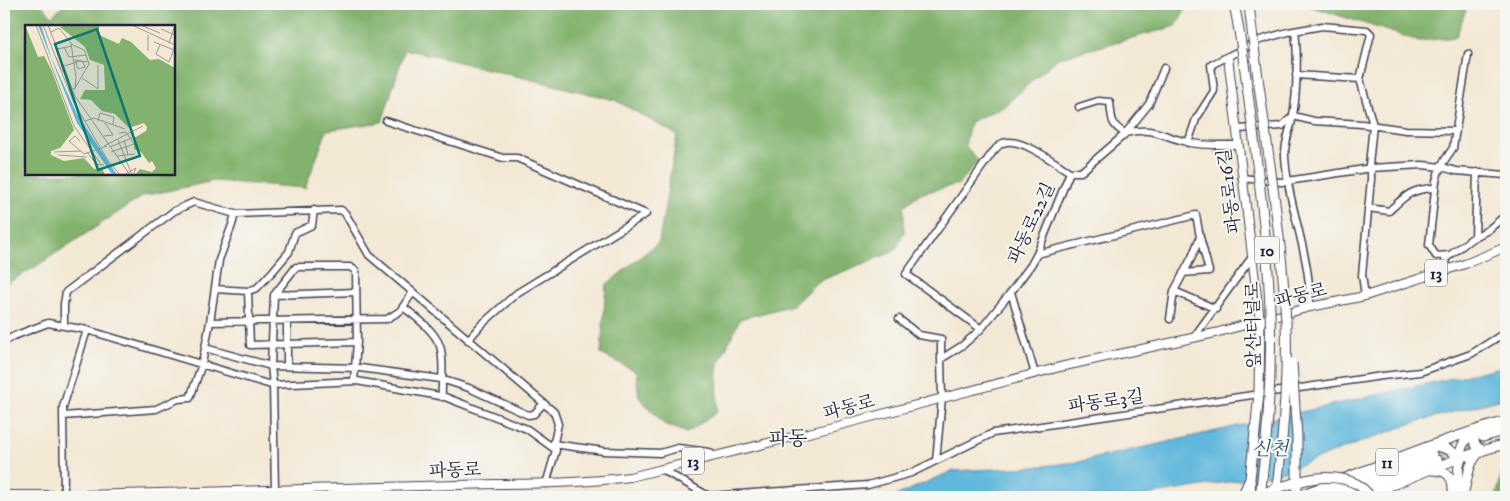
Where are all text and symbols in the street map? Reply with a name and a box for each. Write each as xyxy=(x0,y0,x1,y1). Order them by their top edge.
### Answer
inset map xyxy=(25,25,175,175)
street label: 파동로16길 xyxy=(1214,147,1246,235)
street label: 파동로22길 xyxy=(1004,179,1060,268)
road number: 10 xyxy=(1254,236,1280,264)
road number: 13 xyxy=(1425,260,1447,286)
street label: 파동로 xyxy=(1273,279,1329,313)
street label: 앞산터널로 xyxy=(1242,281,1266,369)
street label: 파동로3길 xyxy=(1067,386,1145,418)
street label: 파동로 xyxy=(821,391,877,425)
district label: 파동 xyxy=(769,427,807,452)
water label: 신천 xyxy=(1252,438,1290,461)
road number: 13 xyxy=(682,448,704,474)
road number: 11 xyxy=(1376,448,1398,476)
street label: 파동로 xyxy=(429,459,481,483)

